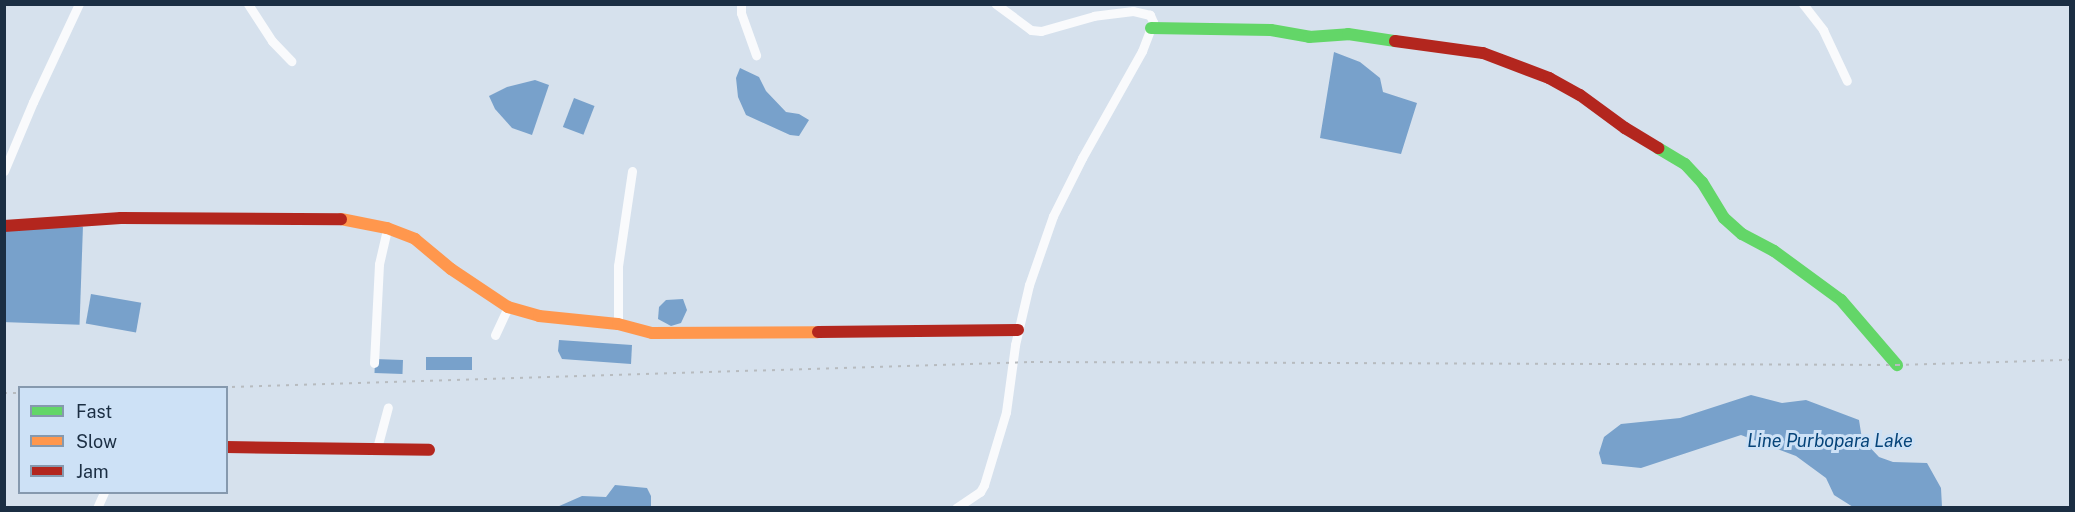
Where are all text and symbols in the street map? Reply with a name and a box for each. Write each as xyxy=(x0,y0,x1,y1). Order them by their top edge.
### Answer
legend xyxy=(18,386,228,494)
text: Fast xyxy=(76,401,112,422)
water label: Line Purbopara Lake xyxy=(1747,430,1913,452)
text: Slow xyxy=(76,431,117,452)
text: Jam xyxy=(76,461,109,482)

